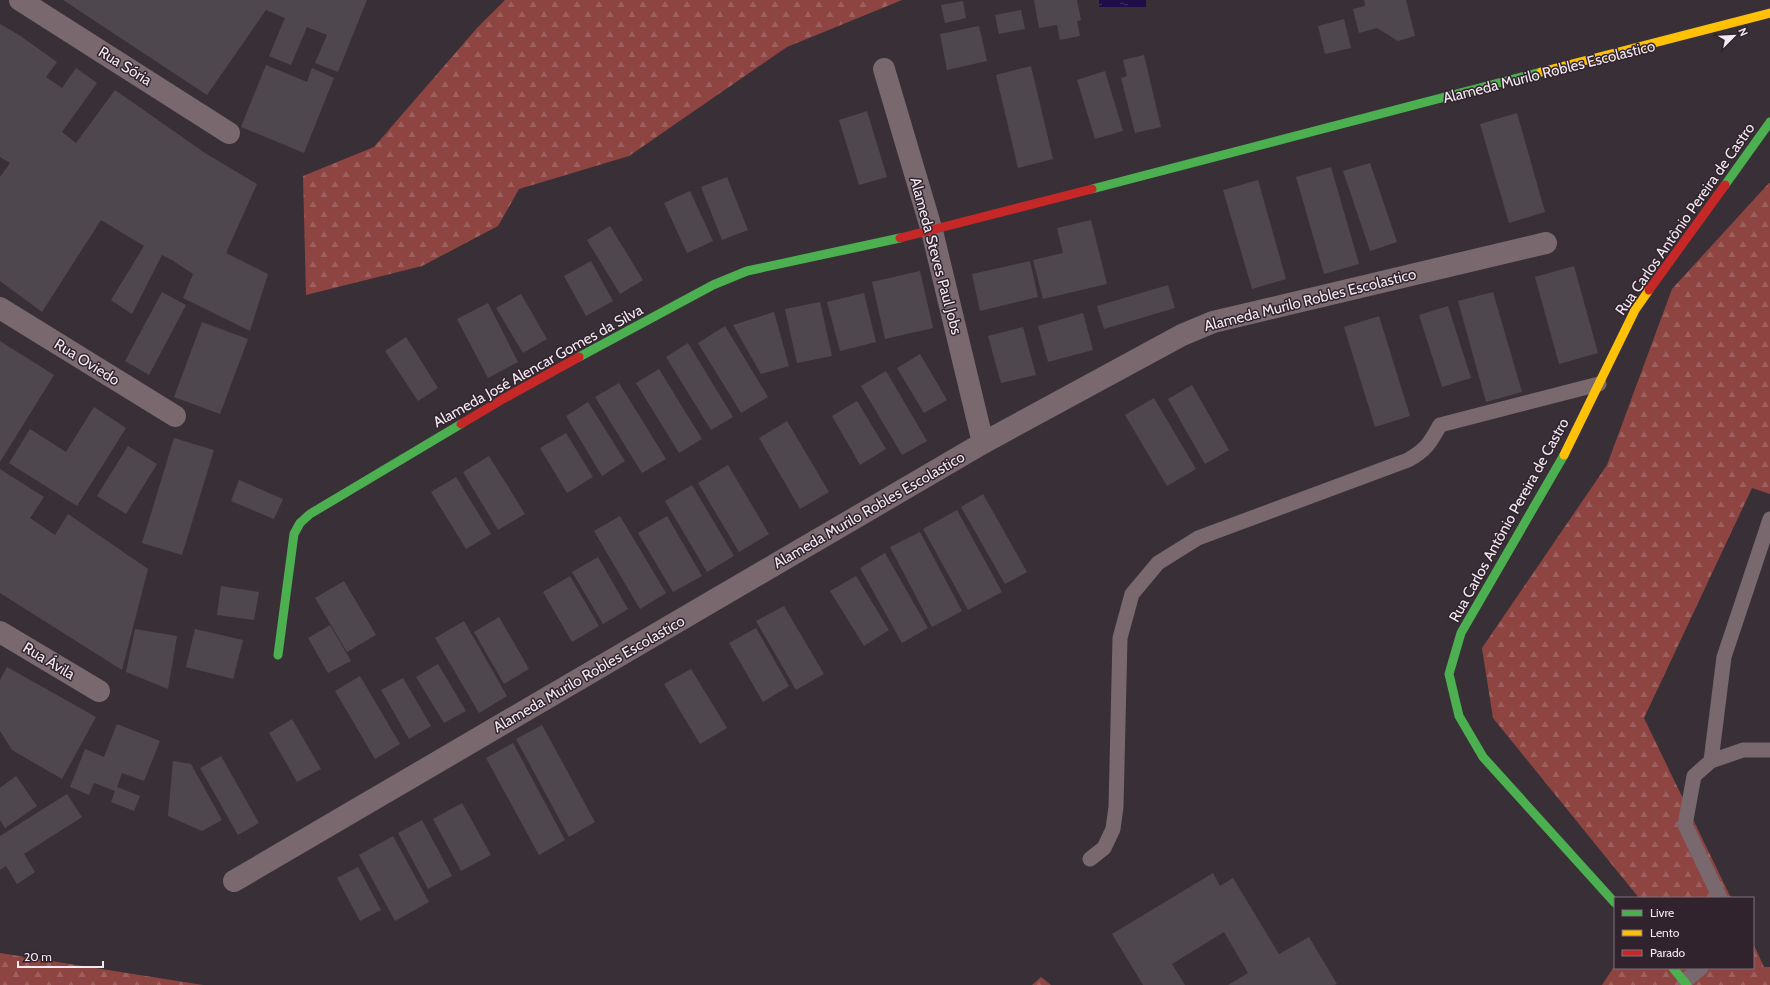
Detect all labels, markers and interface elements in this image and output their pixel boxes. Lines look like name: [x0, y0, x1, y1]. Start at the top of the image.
north arrow: [1714, 16, 1754, 56]
text: N: [1735, 26, 1751, 38]
street label: Alameda Murilo Robles Escolastico: [1441, 37, 1657, 107]
street label: Rua Sória: [95, 43, 156, 90]
street label: Rua Carlos Antônio Pereira de Castro: [1612, 120, 1758, 318]
street label: Alameda Steves Paul Jobs: [906, 175, 966, 337]
street label: Alameda Murilo Robles Escolastico: [1202, 265, 1418, 335]
street label: Alameda José Alencar Gomes da Silva: [430, 300, 647, 431]
street label: Rua Oviedo: [51, 335, 123, 389]
street label: Rua Carlos Antônio Pereira de Castro: [1445, 415, 1573, 625]
street label: Alameda Murilo Robles Escolastico: [770, 448, 968, 572]
street label: Alameda Murilo Robles Escolastico: [490, 612, 688, 736]
street label: Rua Ávila: [20, 638, 79, 684]
legend: [1614, 897, 1754, 969]
text: Livre: [1650, 905, 1674, 920]
text: Lento: [1650, 925, 1680, 940]
scale bar: [18, 943, 103, 969]
text: Parado: [1650, 945, 1686, 960]
text: 20 m: [24, 949, 52, 964]

